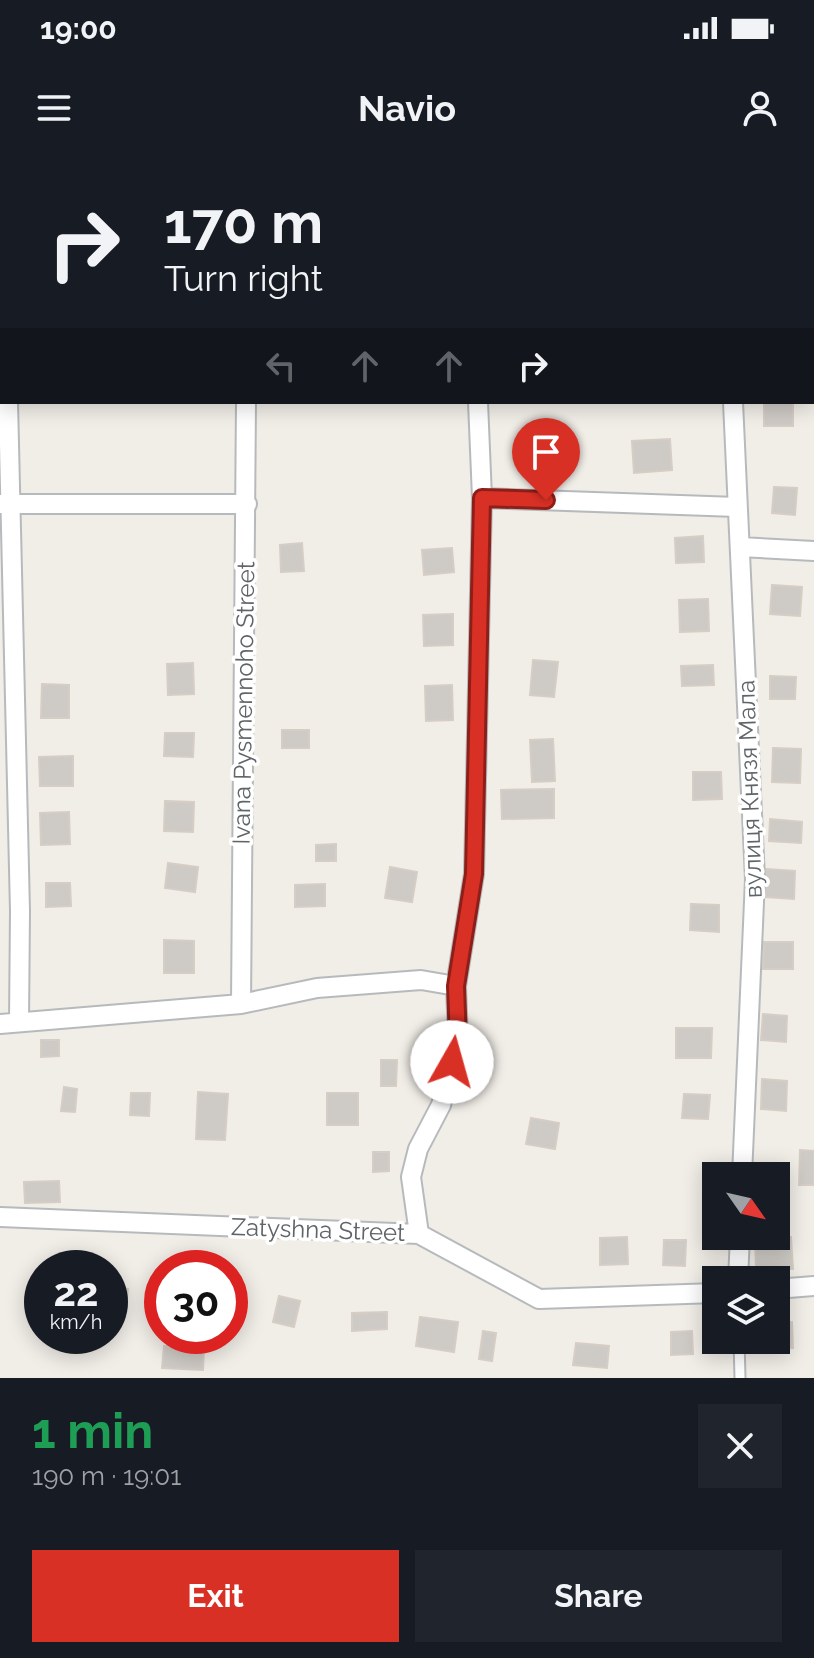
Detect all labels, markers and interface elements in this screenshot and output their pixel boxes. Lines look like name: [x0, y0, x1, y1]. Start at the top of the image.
text: 19:00: [40, 11, 117, 46]
icon: menu: [32, 86, 76, 130]
icon: person: [738, 86, 782, 130]
text: Navio: [358, 87, 456, 129]
text: 170 m: [164, 190, 323, 256]
icon: right: [32, 192, 136, 296]
text: Turn right: [164, 257, 323, 299]
icon: left: [259, 344, 303, 388]
icon: ahead: [343, 344, 387, 388]
icon: ahead: [427, 344, 471, 388]
icon: right: [511, 344, 555, 388]
pin: [512, 418, 580, 500]
icon: arrive: [524, 430, 568, 474]
street label: Ivana Pysmennoho Street: [227, 561, 260, 845]
street label: вулиця Князя Мала: [731, 679, 768, 899]
position arrow: [410, 1020, 494, 1104]
north arrow: [702, 1162, 790, 1250]
map controls: [702, 1162, 790, 1354]
street label: Zatyshna Street: [231, 1212, 406, 1247]
speed limit sign: 30: [144, 1250, 248, 1354]
button: layers: [702, 1266, 790, 1354]
text: 22: [53, 1268, 99, 1315]
text: km/h: [50, 1310, 102, 1334]
text: 1 min: [32, 1403, 153, 1459]
button: close: [698, 1404, 782, 1488]
text: 190 m · 19:01: [32, 1461, 181, 1491]
button: Exit: [32, 1550, 399, 1642]
button: Share: [415, 1550, 782, 1642]

